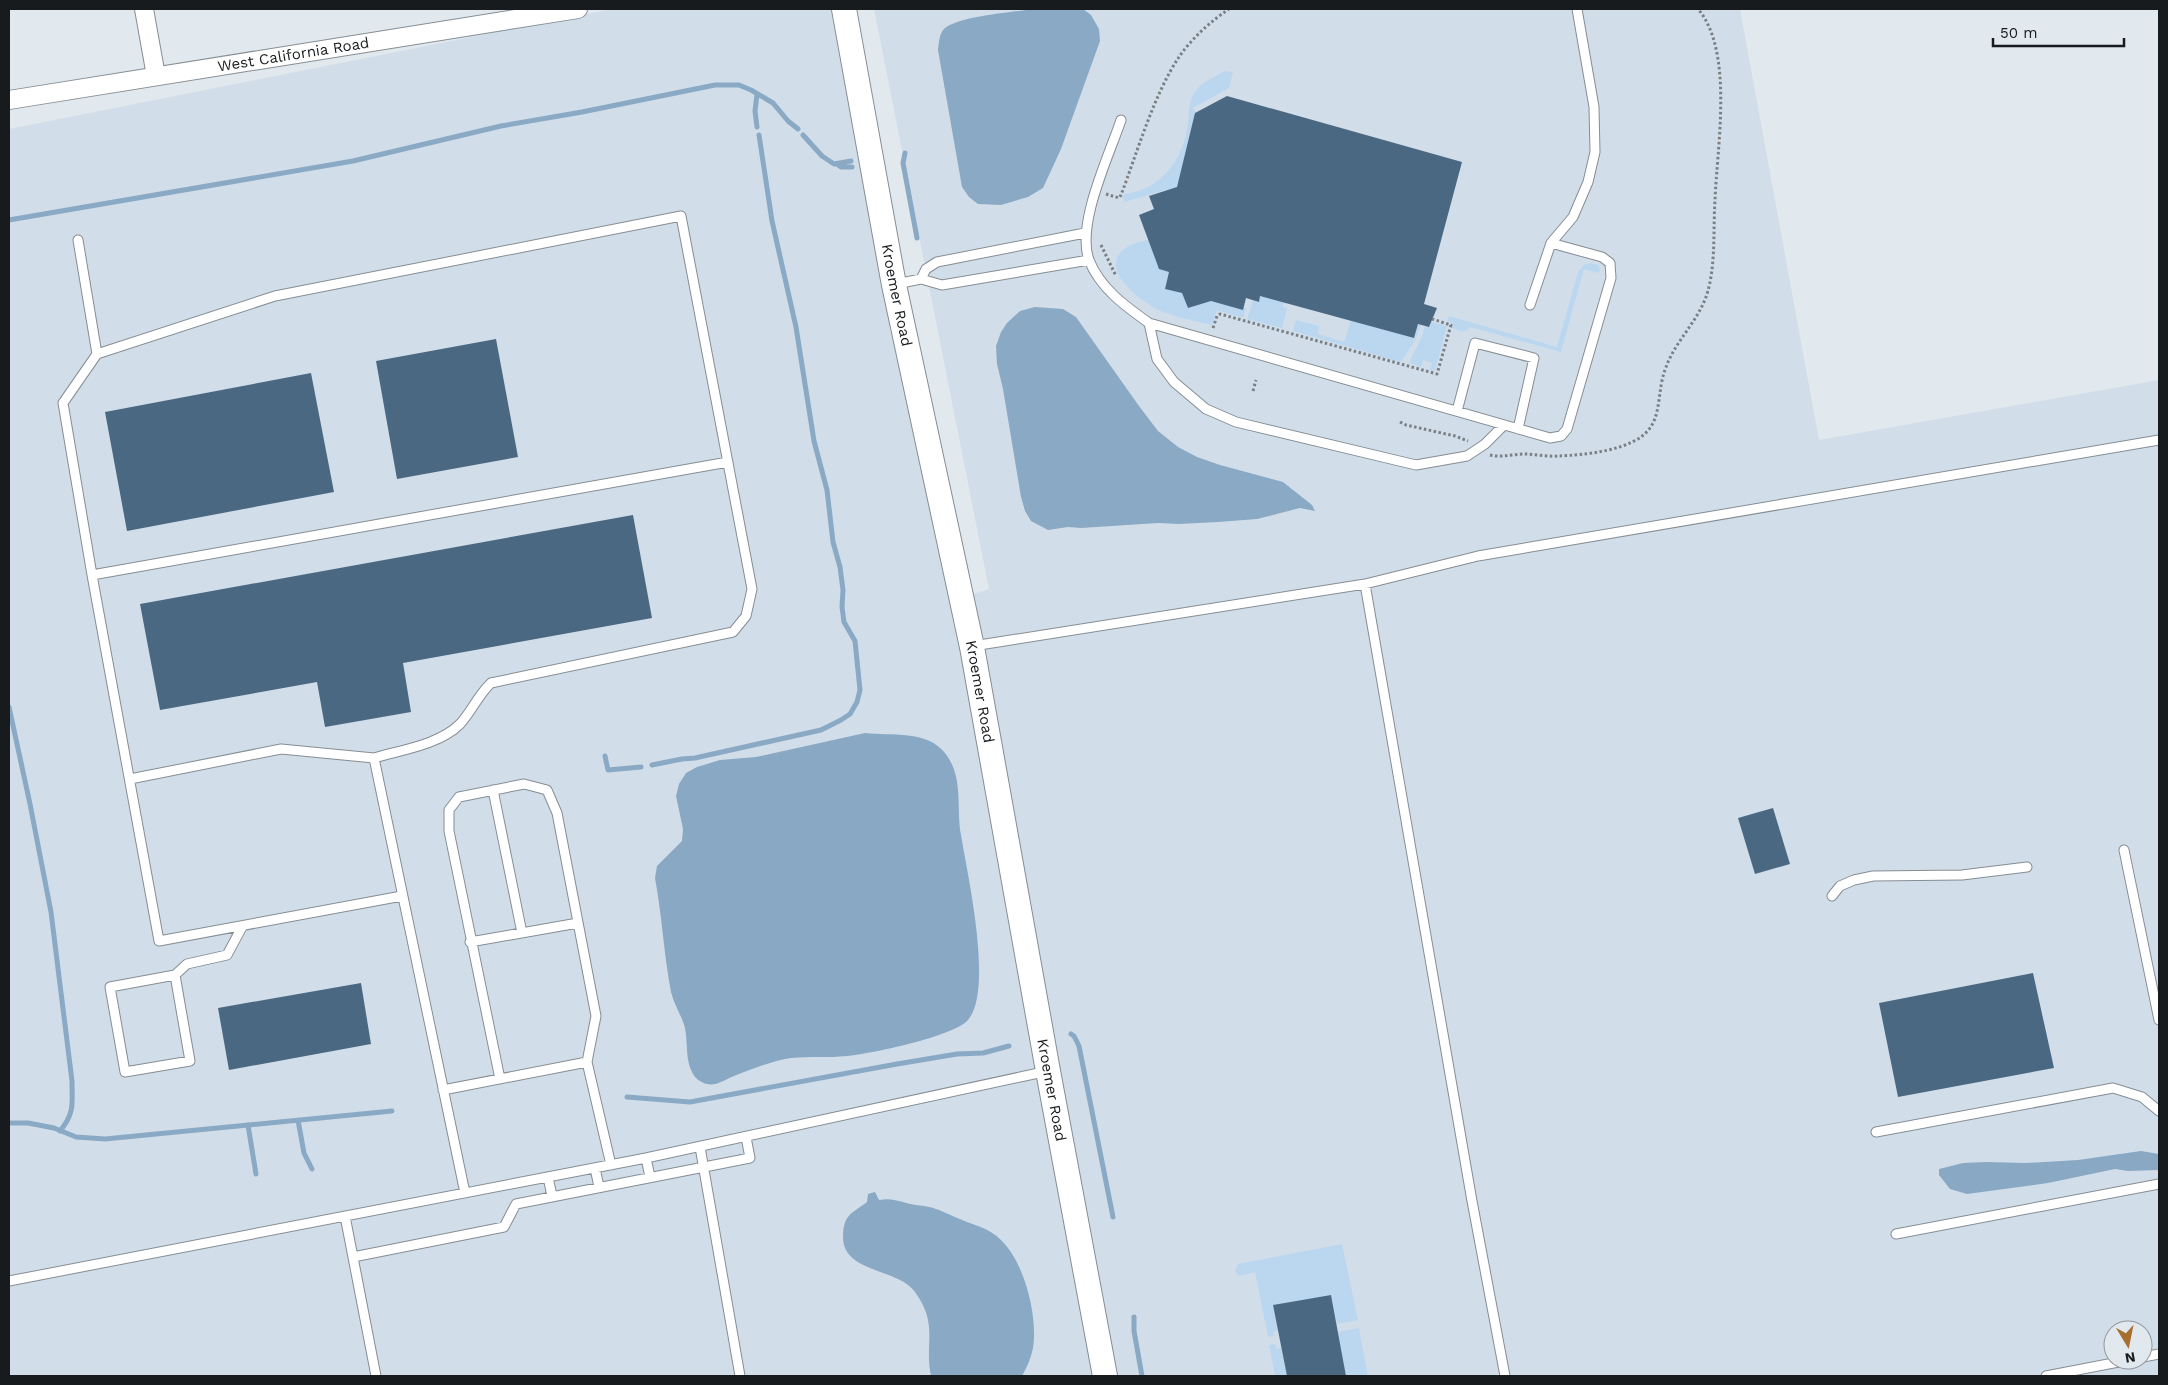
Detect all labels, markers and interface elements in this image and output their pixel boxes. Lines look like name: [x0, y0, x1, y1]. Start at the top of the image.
scale bar: [1993, 15, 2124, 47]
text: 50 m: [2000, 24, 2037, 42]
street label: West California Road: [216, 34, 371, 76]
street label: Kroemer Road: [878, 243, 916, 348]
street label: Kroemer Road: [962, 638, 998, 744]
street label: Kroemer Road: [1033, 1037, 1070, 1143]
north arrow: [2103, 1320, 2153, 1370]
text: N: [2124, 1349, 2137, 1367]

